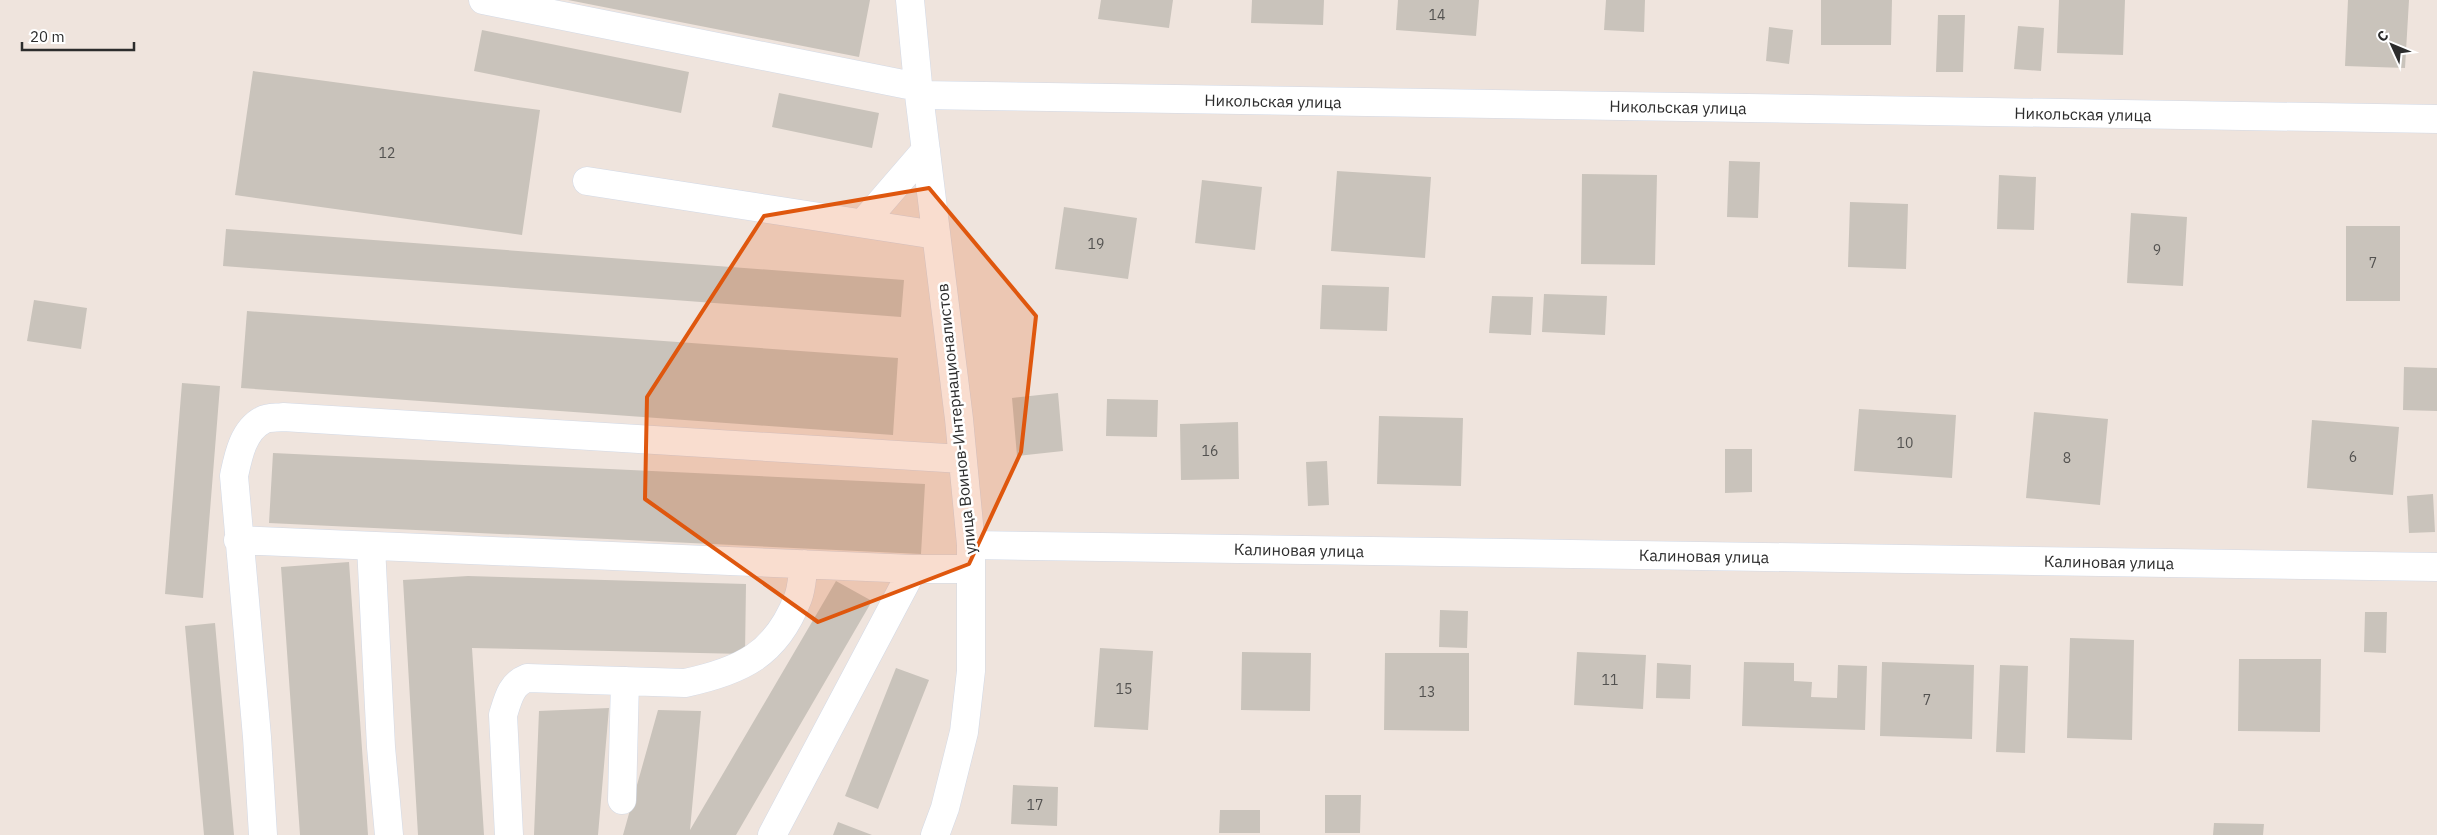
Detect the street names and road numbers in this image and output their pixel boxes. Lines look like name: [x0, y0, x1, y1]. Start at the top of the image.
street label: Никольская улица: [1204, 90, 1342, 112]
street label: Никольская улица: [1609, 96, 1747, 118]
street label: Никольская улица: [2014, 103, 2152, 125]
street label: улица Воинов-Интернационалистов: [932, 283, 980, 555]
street label: Калиновая улица: [1234, 539, 1365, 561]
street label: Калиновая улица: [1639, 545, 1770, 567]
street label: Калиновая улица: [2044, 551, 2175, 573]

